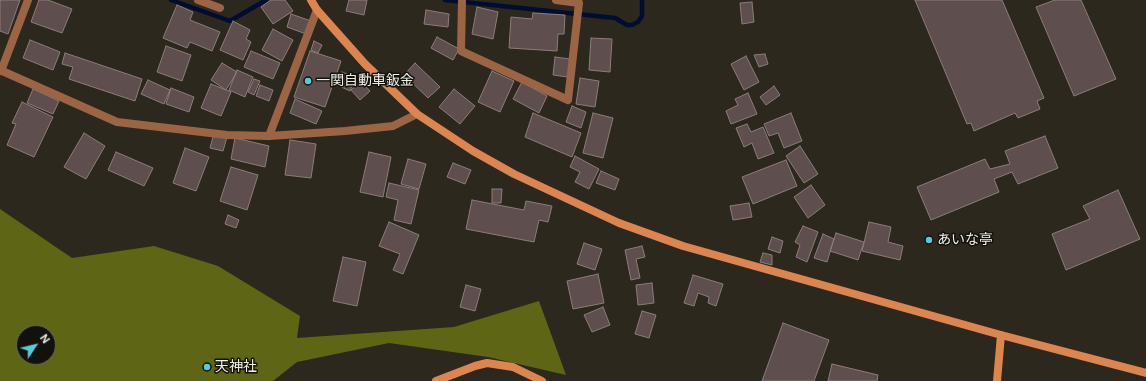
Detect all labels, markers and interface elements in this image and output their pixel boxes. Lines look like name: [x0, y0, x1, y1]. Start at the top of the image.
place label: 一関自動車鈑金: [316, 73, 414, 89]
marker: 一関自動車鈑金: [303, 76, 313, 86]
place label: あいな亭: [937, 232, 993, 248]
marker: あいな亭: [924, 235, 934, 245]
north arrow: [16, 325, 56, 365]
text: N: [37, 331, 53, 346]
place label: 天神社: [215, 359, 257, 375]
marker: 天神社: [202, 362, 212, 372]

